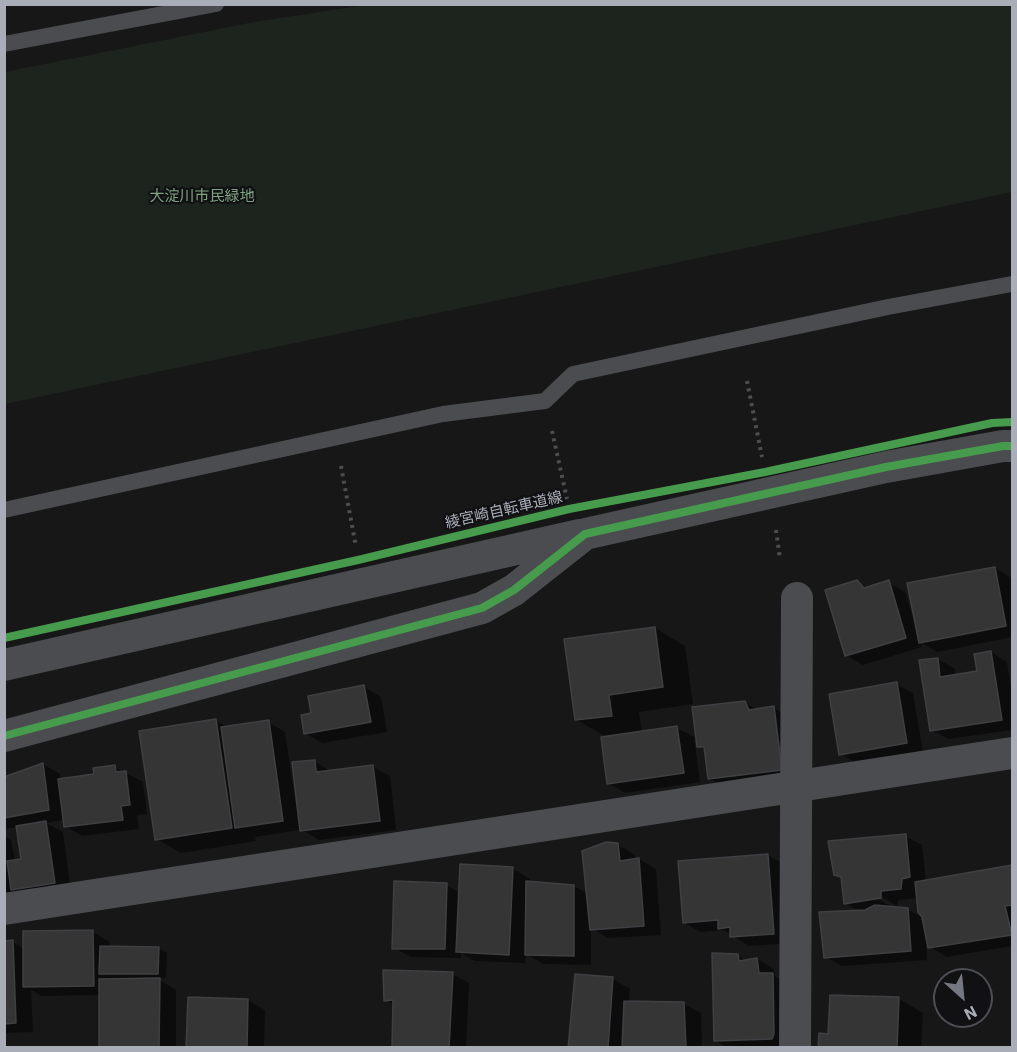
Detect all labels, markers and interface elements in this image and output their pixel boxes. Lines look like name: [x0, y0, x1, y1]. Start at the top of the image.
park label: 大淀川市民緑地: [150, 188, 254, 206]
street label: 綾宮崎自転車道線: [444, 489, 564, 533]
north arrow: [933, 968, 993, 1028]
text: N: [961, 1002, 980, 1024]

